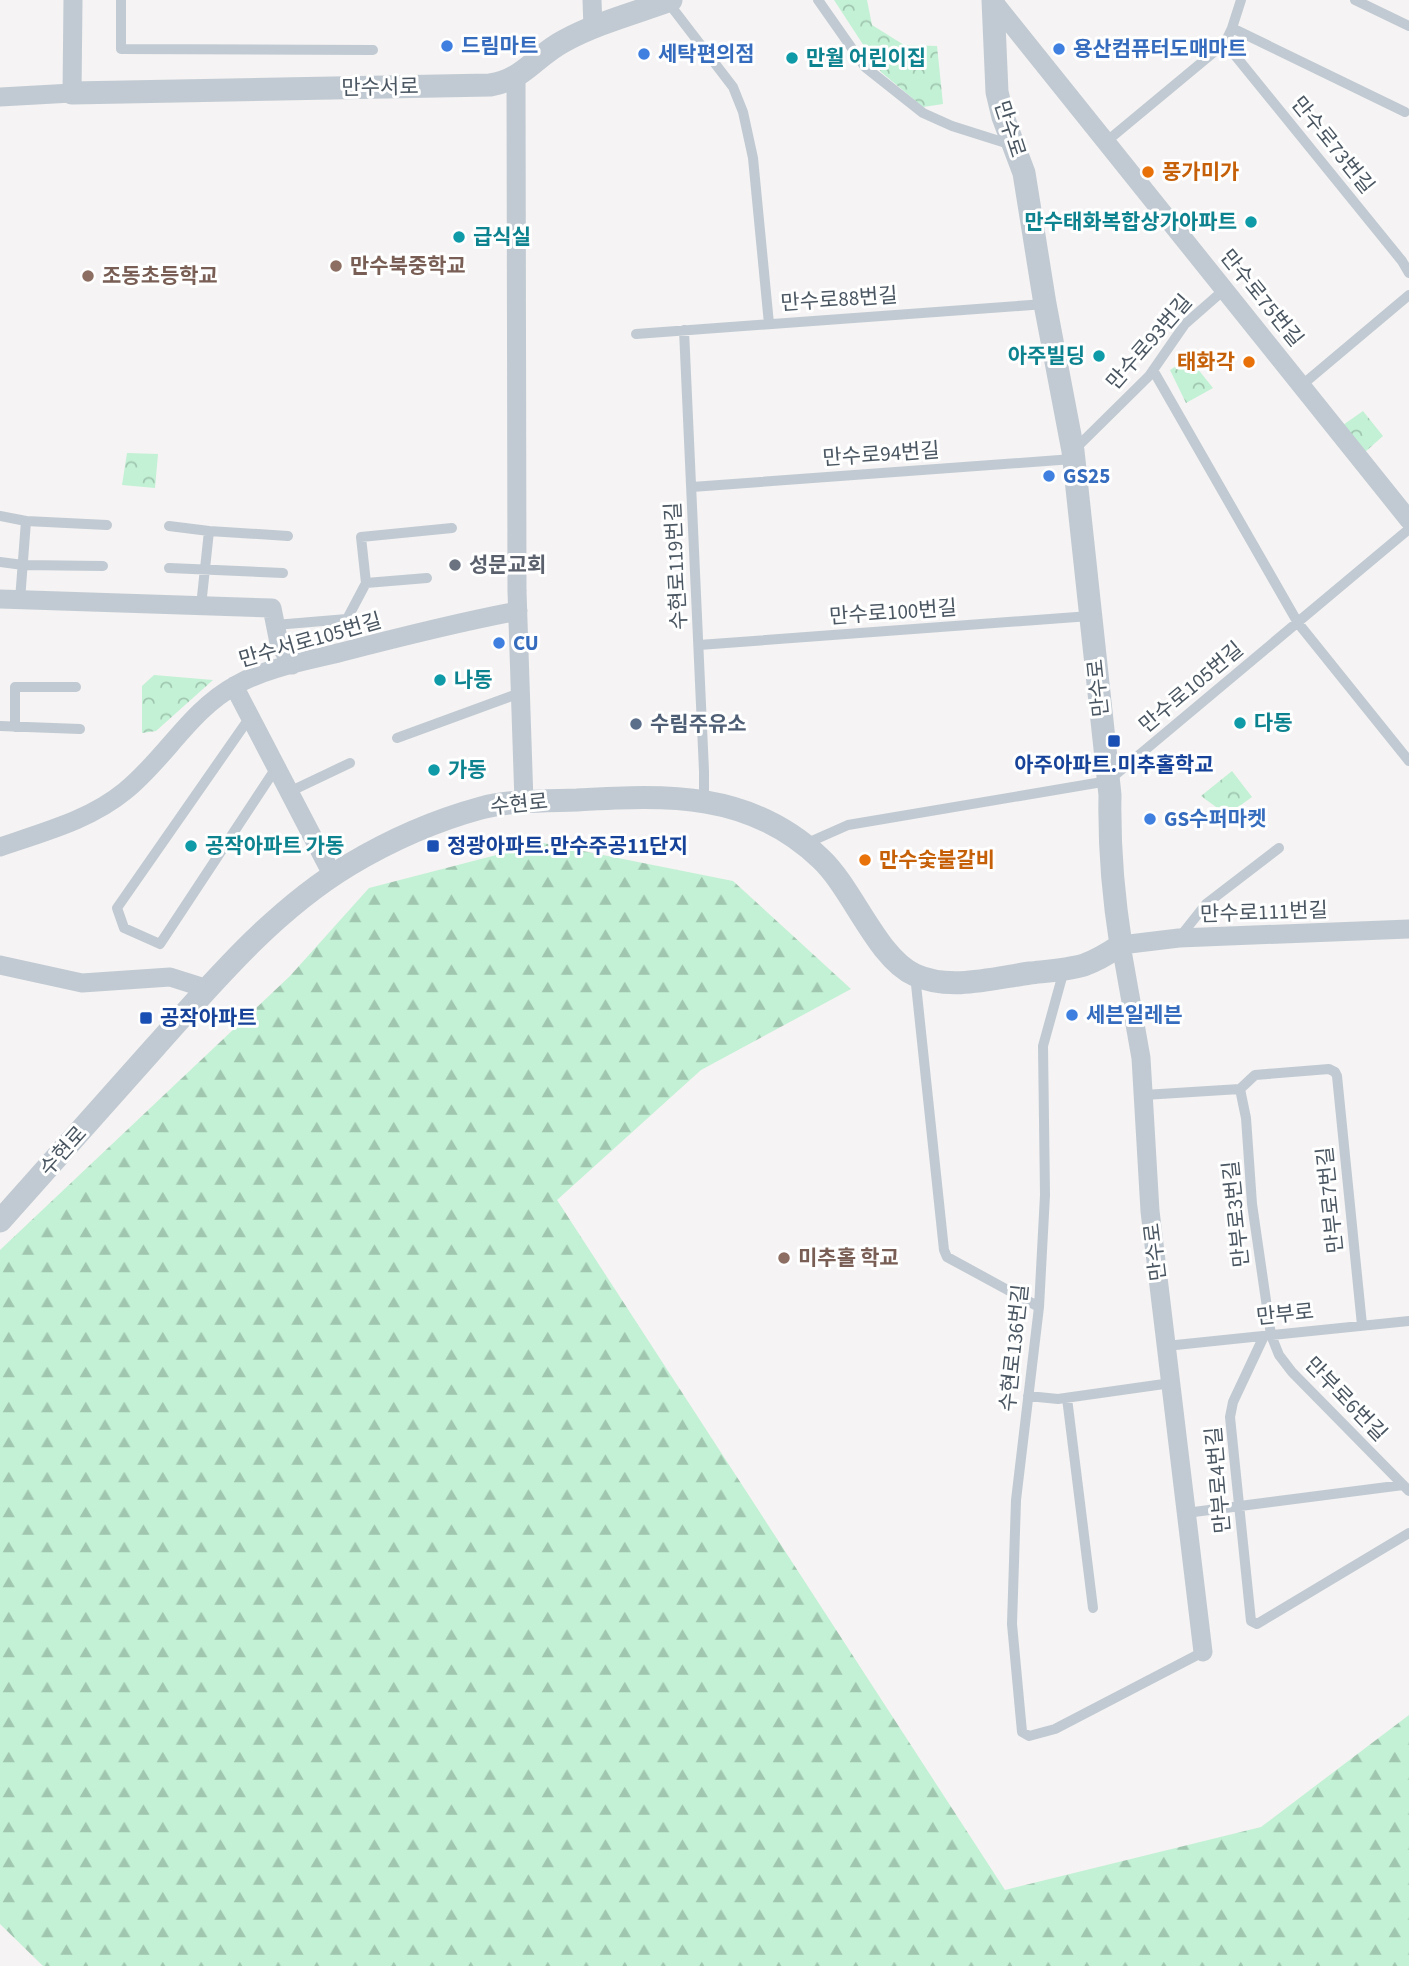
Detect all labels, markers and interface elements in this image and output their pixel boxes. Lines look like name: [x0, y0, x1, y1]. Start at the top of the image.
place label: 드림마트: [461, 31, 538, 61]
place label: 용산컴퓨터도매마트: [1073, 34, 1247, 64]
marker: 드림마트: [439, 38, 455, 54]
place label: 세탁편의점: [658, 39, 755, 69]
marker: 용산컴퓨터도매마트: [1051, 41, 1067, 57]
place label: 만월 어린이집: [806, 43, 926, 73]
marker: 세탁편의점: [636, 46, 652, 62]
marker: 만월 어린이집: [784, 50, 800, 66]
street label: 만수서로: [341, 71, 419, 103]
street label: 만수로73번길: [1284, 90, 1382, 200]
street label: 만수로: [987, 97, 1033, 161]
place label: 풍가미가: [1162, 157, 1239, 187]
marker: 풍가미가: [1140, 164, 1156, 180]
place label: 만수태화복합상가아파트: [1024, 207, 1237, 237]
marker: 만수태화복합상가아파트: [1243, 214, 1259, 230]
place label: 급식실: [473, 222, 531, 252]
marker: 급식실: [451, 229, 467, 245]
street label: 만수로75번길: [1213, 243, 1311, 353]
place label: 만수북중학교: [350, 251, 466, 281]
marker: 만수북중학교: [328, 258, 344, 274]
place label: 조동초등학교: [102, 261, 218, 291]
marker: 조동초등학교: [80, 268, 96, 284]
street label: 만수로88번길: [779, 280, 899, 318]
street label: 만수로93번길: [1099, 288, 1199, 396]
place label: 아주빌딩: [1008, 341, 1085, 371]
place label: 태화각: [1177, 347, 1235, 377]
marker: 아주빌딩: [1091, 348, 1107, 364]
marker: 태화각: [1241, 354, 1257, 370]
street label: 만수로94번길: [821, 435, 941, 473]
place label: GS25: [1063, 461, 1110, 491]
marker: GS25: [1041, 468, 1057, 484]
street label: 수현로119번길: [658, 501, 694, 631]
place label: 성문교회: [469, 550, 546, 580]
marker: 성문교회: [447, 557, 463, 573]
street label: 만수로100번길: [828, 593, 958, 631]
street label: 만수서로105번길: [235, 605, 385, 675]
place label: CU: [513, 628, 539, 658]
street label: 만수로105번길: [1132, 634, 1250, 740]
marker: CU: [491, 635, 507, 651]
street label: 만수로: [1080, 658, 1116, 718]
place label: 나동: [454, 665, 493, 695]
marker: 나동: [432, 672, 448, 688]
place label: 다동: [1254, 708, 1293, 738]
place label: 수림주유소: [650, 709, 747, 739]
marker: 다동: [1232, 715, 1248, 731]
marker: 수림주유소: [628, 716, 644, 732]
marker: 아주아파트.미추홀학교: [1106, 733, 1122, 749]
place label: 아주아파트.미추홀학교: [1014, 750, 1214, 780]
place label: 가동: [448, 755, 487, 785]
marker: 가동: [426, 762, 442, 778]
street label: 수현로: [489, 786, 549, 822]
place label: GS수퍼마켓: [1164, 804, 1266, 834]
marker: GS수퍼마켓: [1142, 811, 1158, 827]
place label: 공작아파트 가동: [205, 831, 344, 861]
place label: 정광아파트.만수주공11단지: [447, 831, 688, 861]
marker: 공작아파트 가동: [183, 838, 199, 854]
marker: 정광아파트.만수주공11단지: [425, 838, 441, 854]
place label: 만수숯불갈비: [879, 845, 995, 875]
marker: 만수숯불갈비: [857, 852, 873, 868]
street label: 만수로111번길: [1200, 895, 1328, 929]
place label: 세븐일레븐: [1086, 1000, 1183, 1030]
place label: 공작아파트: [160, 1003, 257, 1033]
marker: 세븐일레븐: [1064, 1007, 1080, 1023]
marker: 공작아파트: [138, 1010, 154, 1026]
street label: 수현로: [32, 1119, 94, 1183]
street label: 만부로7번길: [1309, 1145, 1351, 1255]
street label: 만부로3번길: [1215, 1159, 1257, 1269]
street label: 만수로: [1137, 1221, 1173, 1283]
place label: 미추홀 학교: [798, 1243, 899, 1273]
marker: 미추홀 학교: [776, 1250, 792, 1266]
street label: 수현로136번길: [992, 1283, 1036, 1413]
street label: 만부로: [1255, 1296, 1315, 1332]
street label: 만부로6번길: [1298, 1350, 1394, 1448]
street label: 만부로4번길: [1198, 1425, 1238, 1535]

